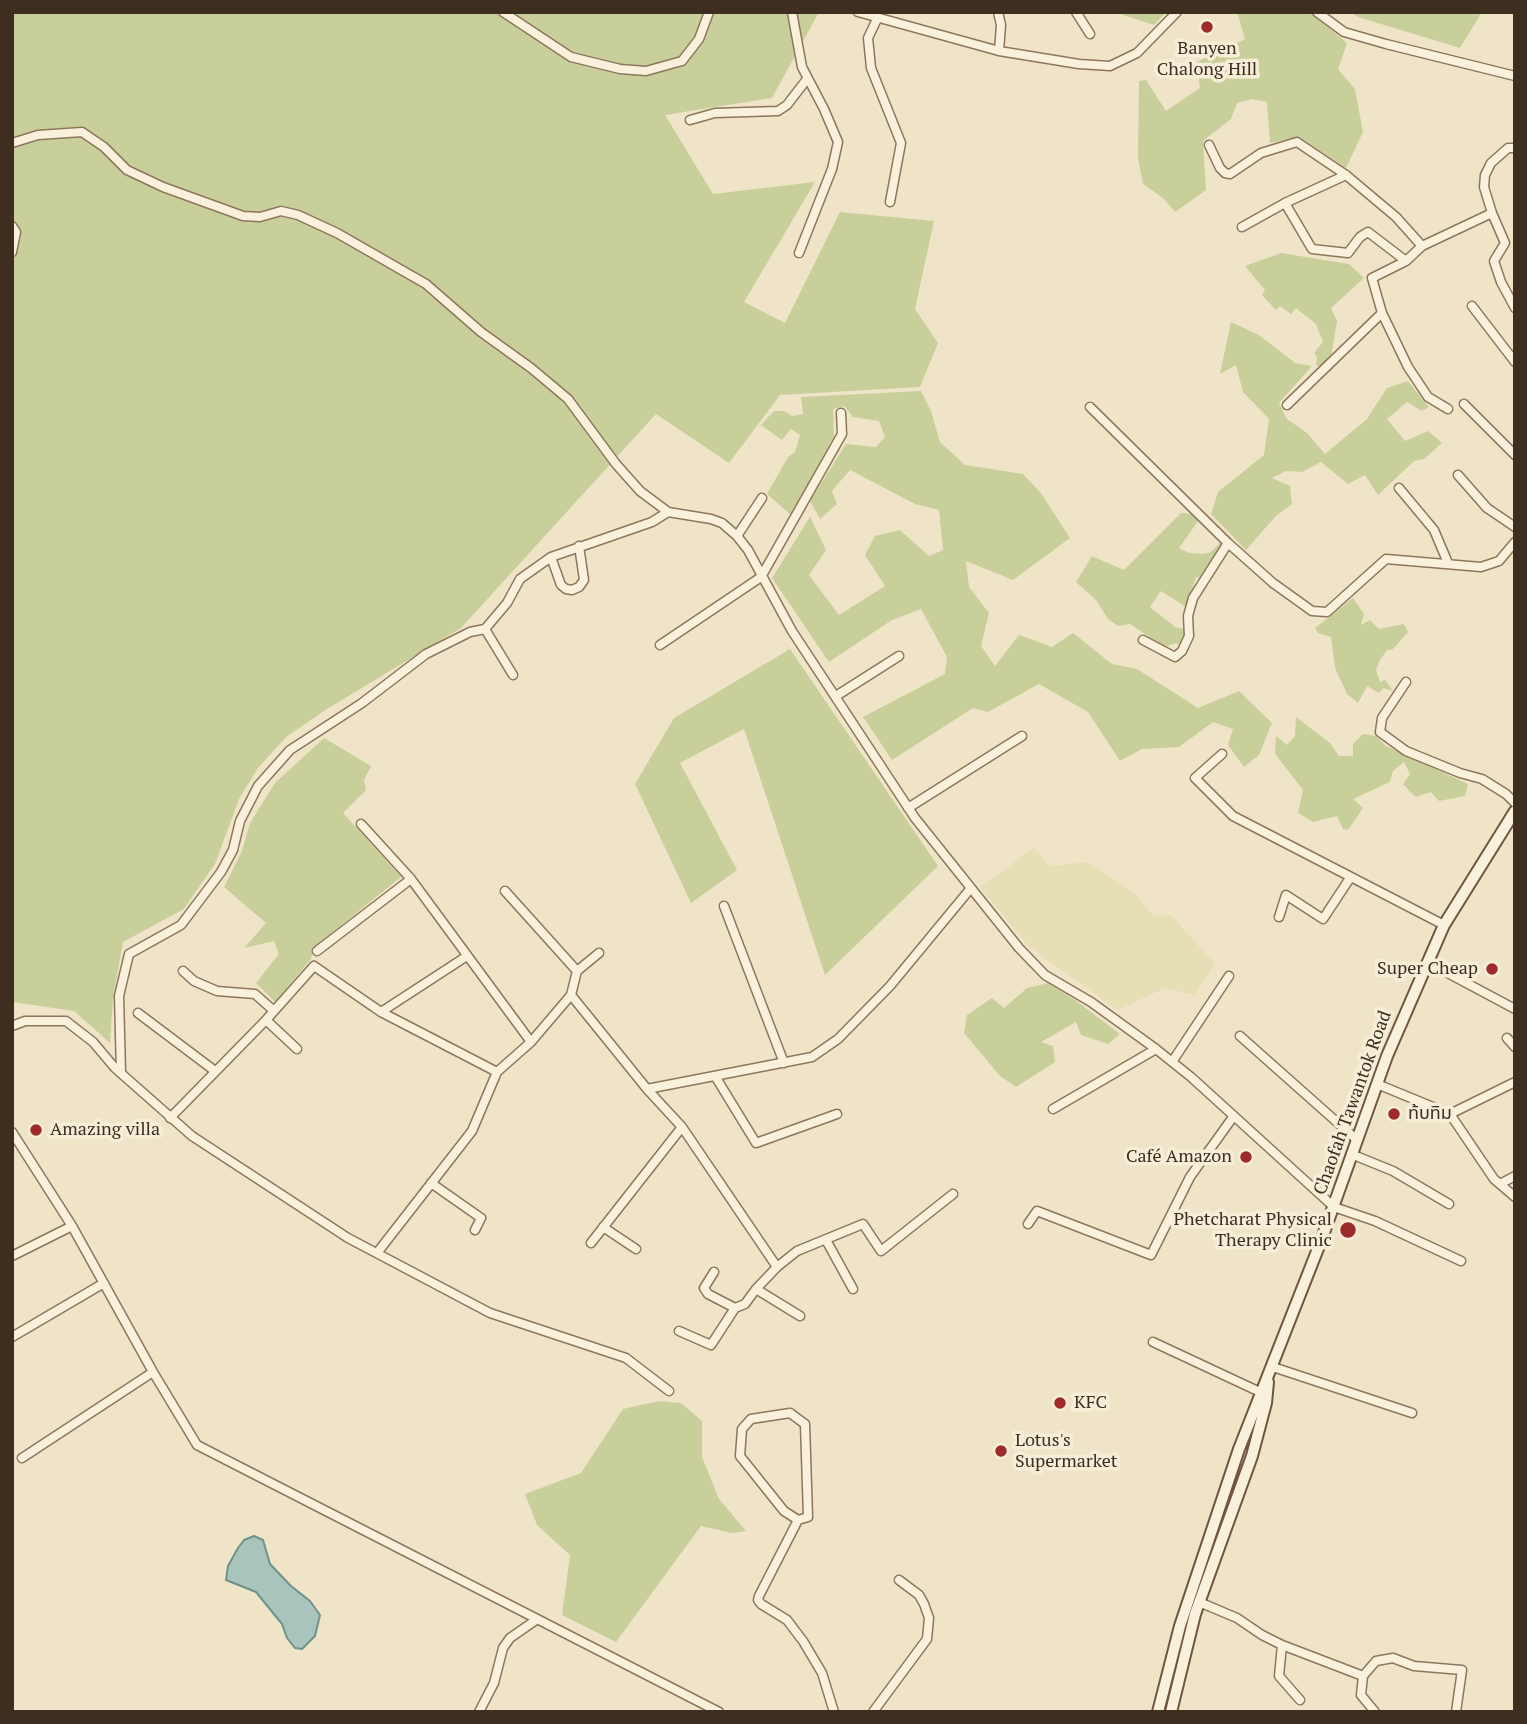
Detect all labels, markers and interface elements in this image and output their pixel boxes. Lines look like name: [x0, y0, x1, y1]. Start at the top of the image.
marker: Banyen Chalong Hill: [1199, 19, 1215, 35]
place label: Banyen Chalong Hill: [1157, 38, 1257, 80]
place label: Super Cheap: [1377, 958, 1478, 980]
marker: Super Cheap: [1484, 961, 1500, 977]
street label: Chaofah Tawantok Road: [1310, 1008, 1396, 1198]
place label: ท้บทิม: [1408, 1103, 1452, 1125]
marker: ท้บทิม: [1386, 1106, 1402, 1122]
place label: Amazing villa: [50, 1119, 160, 1141]
marker: Amazing villa: [28, 1122, 44, 1138]
place label: Café Amazon: [1126, 1146, 1232, 1168]
marker: Café Amazon: [1238, 1149, 1254, 1165]
place label: Phetcharat Physical Therapy Clinic: [1173, 1209, 1332, 1252]
marker: Phetcharat Physical Therapy Clinic: [1338, 1220, 1358, 1240]
place label: KFC: [1074, 1392, 1107, 1414]
marker: KFC: [1052, 1395, 1068, 1411]
place label: Lotus's Supermarket: [1015, 1430, 1117, 1472]
marker: Lotus's Supermarket: [993, 1443, 1009, 1459]

